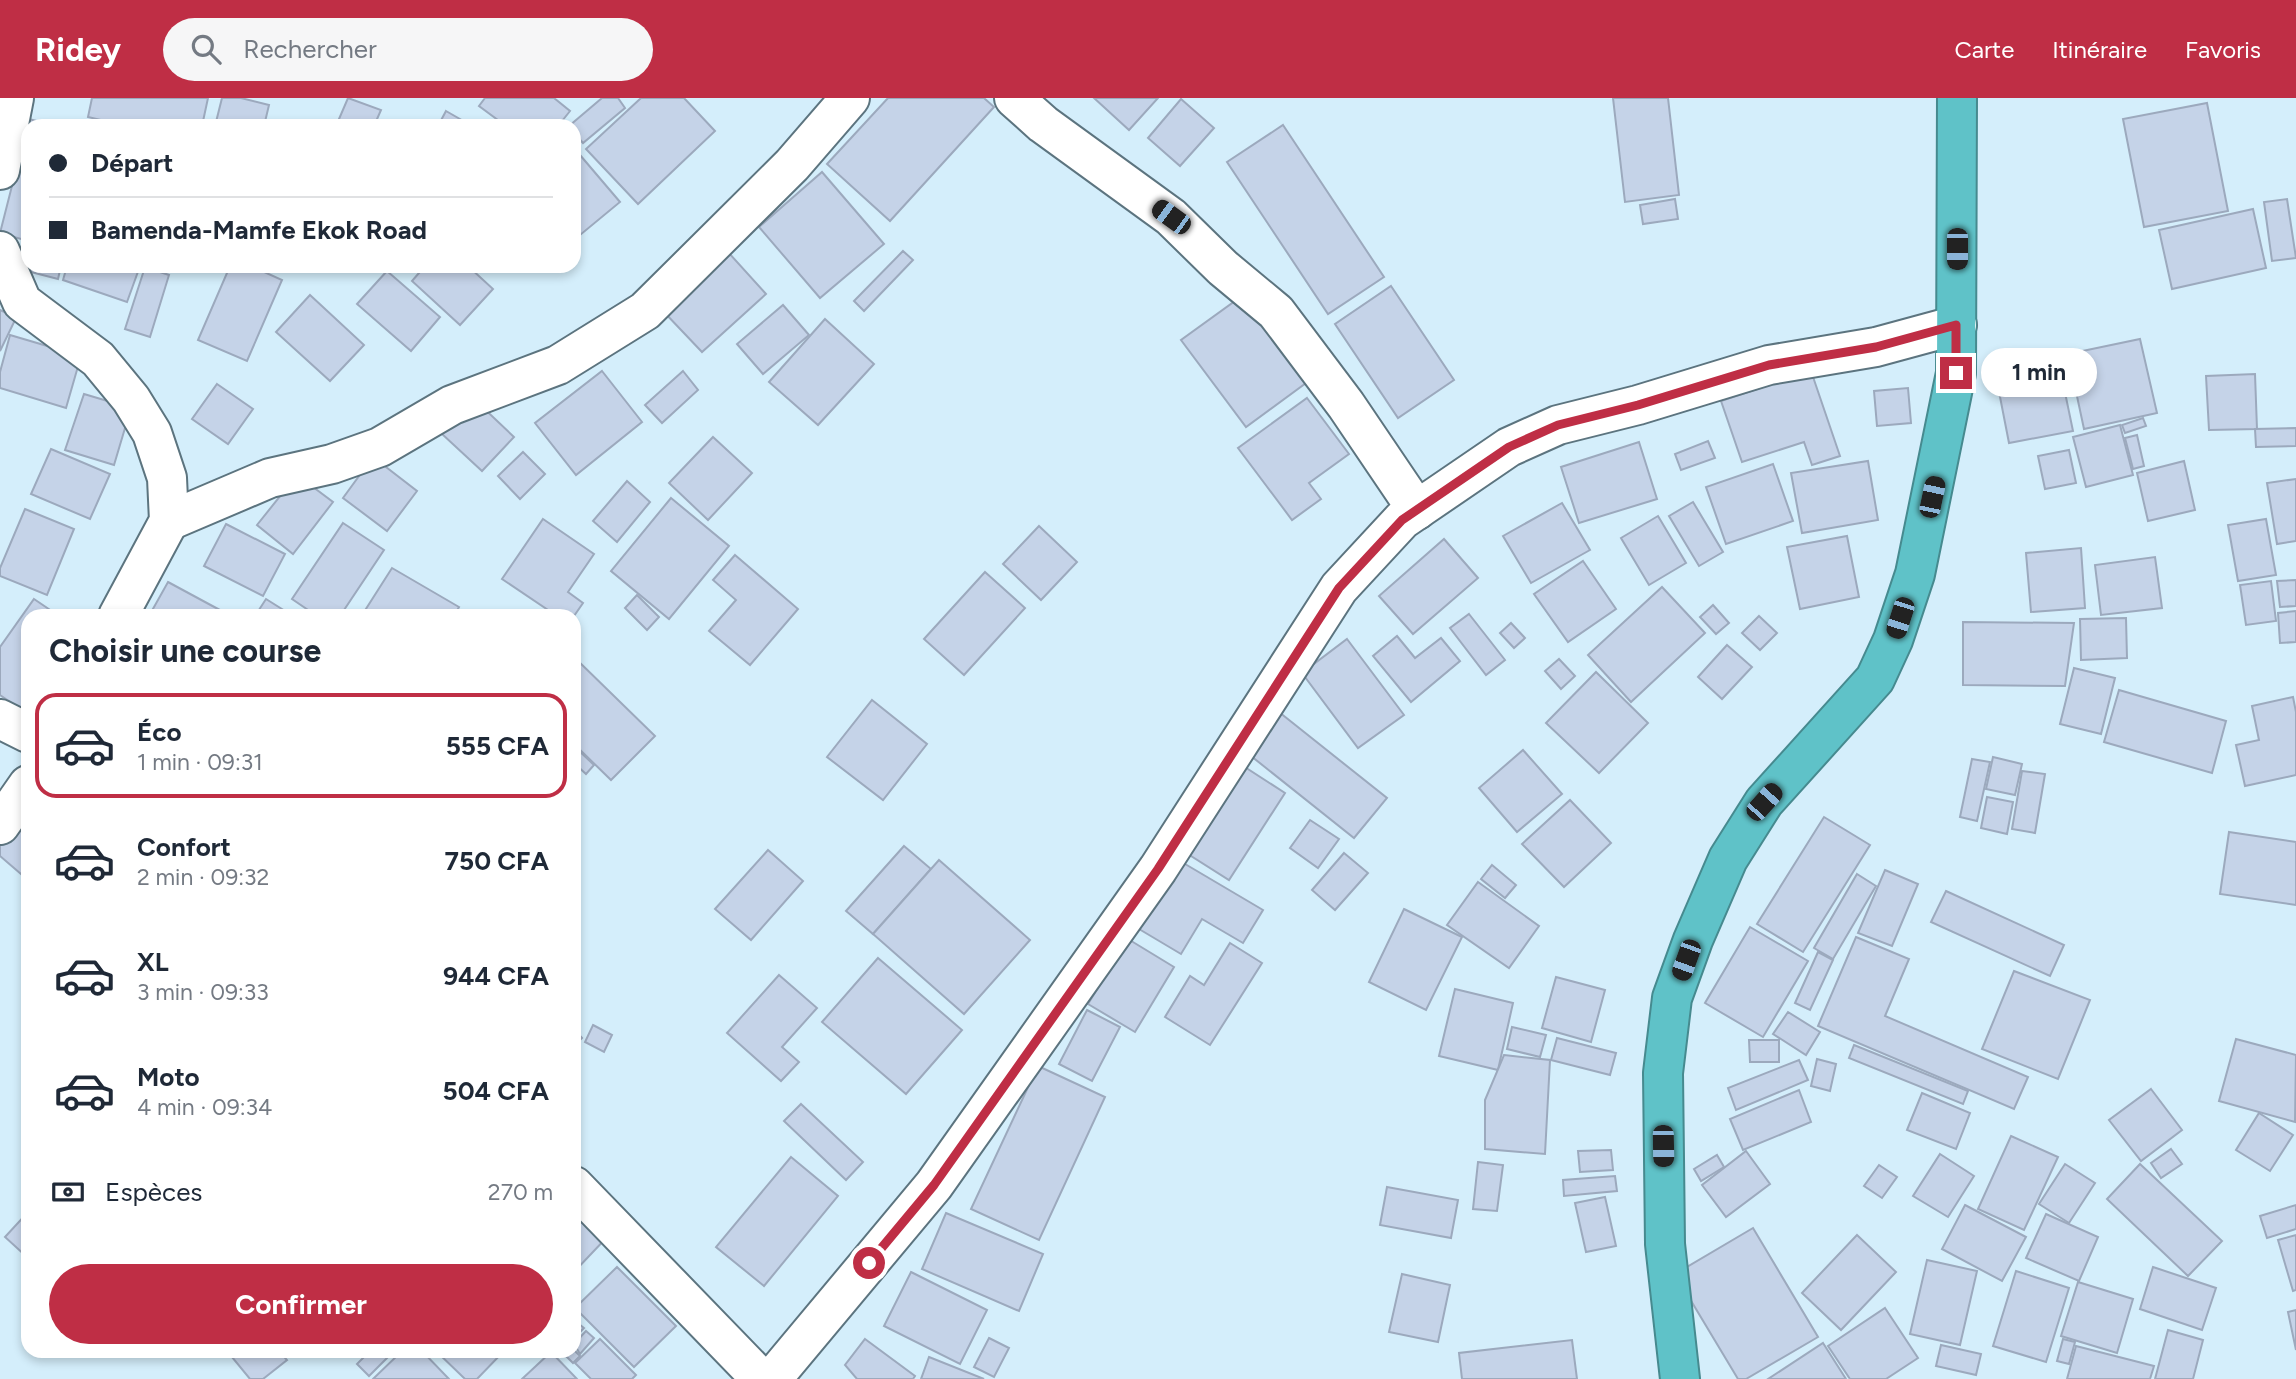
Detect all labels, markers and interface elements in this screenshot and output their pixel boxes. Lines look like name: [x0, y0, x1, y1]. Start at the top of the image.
search box: [163, 18, 653, 81]
text: Ridey: [35, 30, 121, 69]
icon: search: [187, 30, 225, 68]
text: Rechercher: [243, 33, 377, 65]
text: Carte: [1954, 35, 2014, 64]
text: Itinéraire: [2052, 35, 2147, 64]
text: Favoris: [2185, 35, 2261, 64]
text: Départ: [91, 147, 173, 179]
car: [1148, 196, 1195, 238]
text: Bamenda-Mamfe Ekok Road: [91, 214, 427, 246]
car: [1947, 228, 1968, 270]
callout: 1 min: [1980, 348, 2096, 398]
route end: [1940, 357, 1972, 389]
text: 1 min: [2012, 358, 2066, 386]
car: [1918, 474, 1947, 520]
car: [1884, 595, 1917, 641]
text: Choisir une course: [49, 632, 321, 670]
icon: car: [53, 714, 116, 777]
text: Éco: [137, 716, 182, 748]
text: 555 CFA: [446, 730, 549, 762]
text: 1 min · 09:31: [137, 748, 263, 776]
car: [1743, 779, 1786, 825]
icon: car: [53, 829, 116, 892]
text: Confort: [137, 831, 231, 863]
text: 750 CFA: [445, 845, 549, 877]
text: 2 min · 09:32: [137, 863, 269, 891]
car: [1669, 937, 1704, 983]
icon: car: [53, 944, 116, 1007]
text: XL: [137, 946, 169, 978]
text: 944 CFA: [443, 960, 549, 992]
text: 3 min · 09:33: [137, 978, 269, 1006]
icon: car: [53, 1059, 116, 1122]
text: Moto: [137, 1061, 200, 1093]
text: 504 CFA: [443, 1075, 549, 1107]
text: 4 min · 09:34: [137, 1093, 272, 1121]
car: [1653, 1125, 1674, 1167]
icon: cash: [49, 1173, 87, 1211]
text: Espèces: [105, 1176, 202, 1208]
text: 270 m: [488, 1178, 553, 1206]
route start: [853, 1247, 885, 1279]
button: Confirmer: [49, 1264, 553, 1344]

